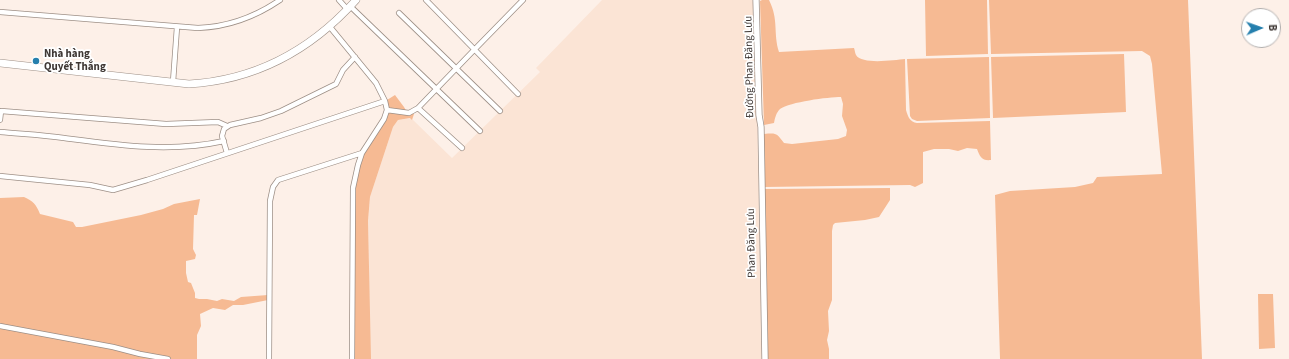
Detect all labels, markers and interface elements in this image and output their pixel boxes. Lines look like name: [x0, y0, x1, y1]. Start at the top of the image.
north arrow: [1241, 8, 1281, 48]
street label: Đường Phan Đăng Lưu: [743, 16, 757, 118]
text: B: [1265, 24, 1280, 31]
place label: Nhà hàng Quyết Thắng: [44, 48, 106, 74]
marker: Nhà hàng Quyết Thắng: [31, 56, 41, 66]
street label: Phan Đăng Lưu: [745, 208, 759, 278]

